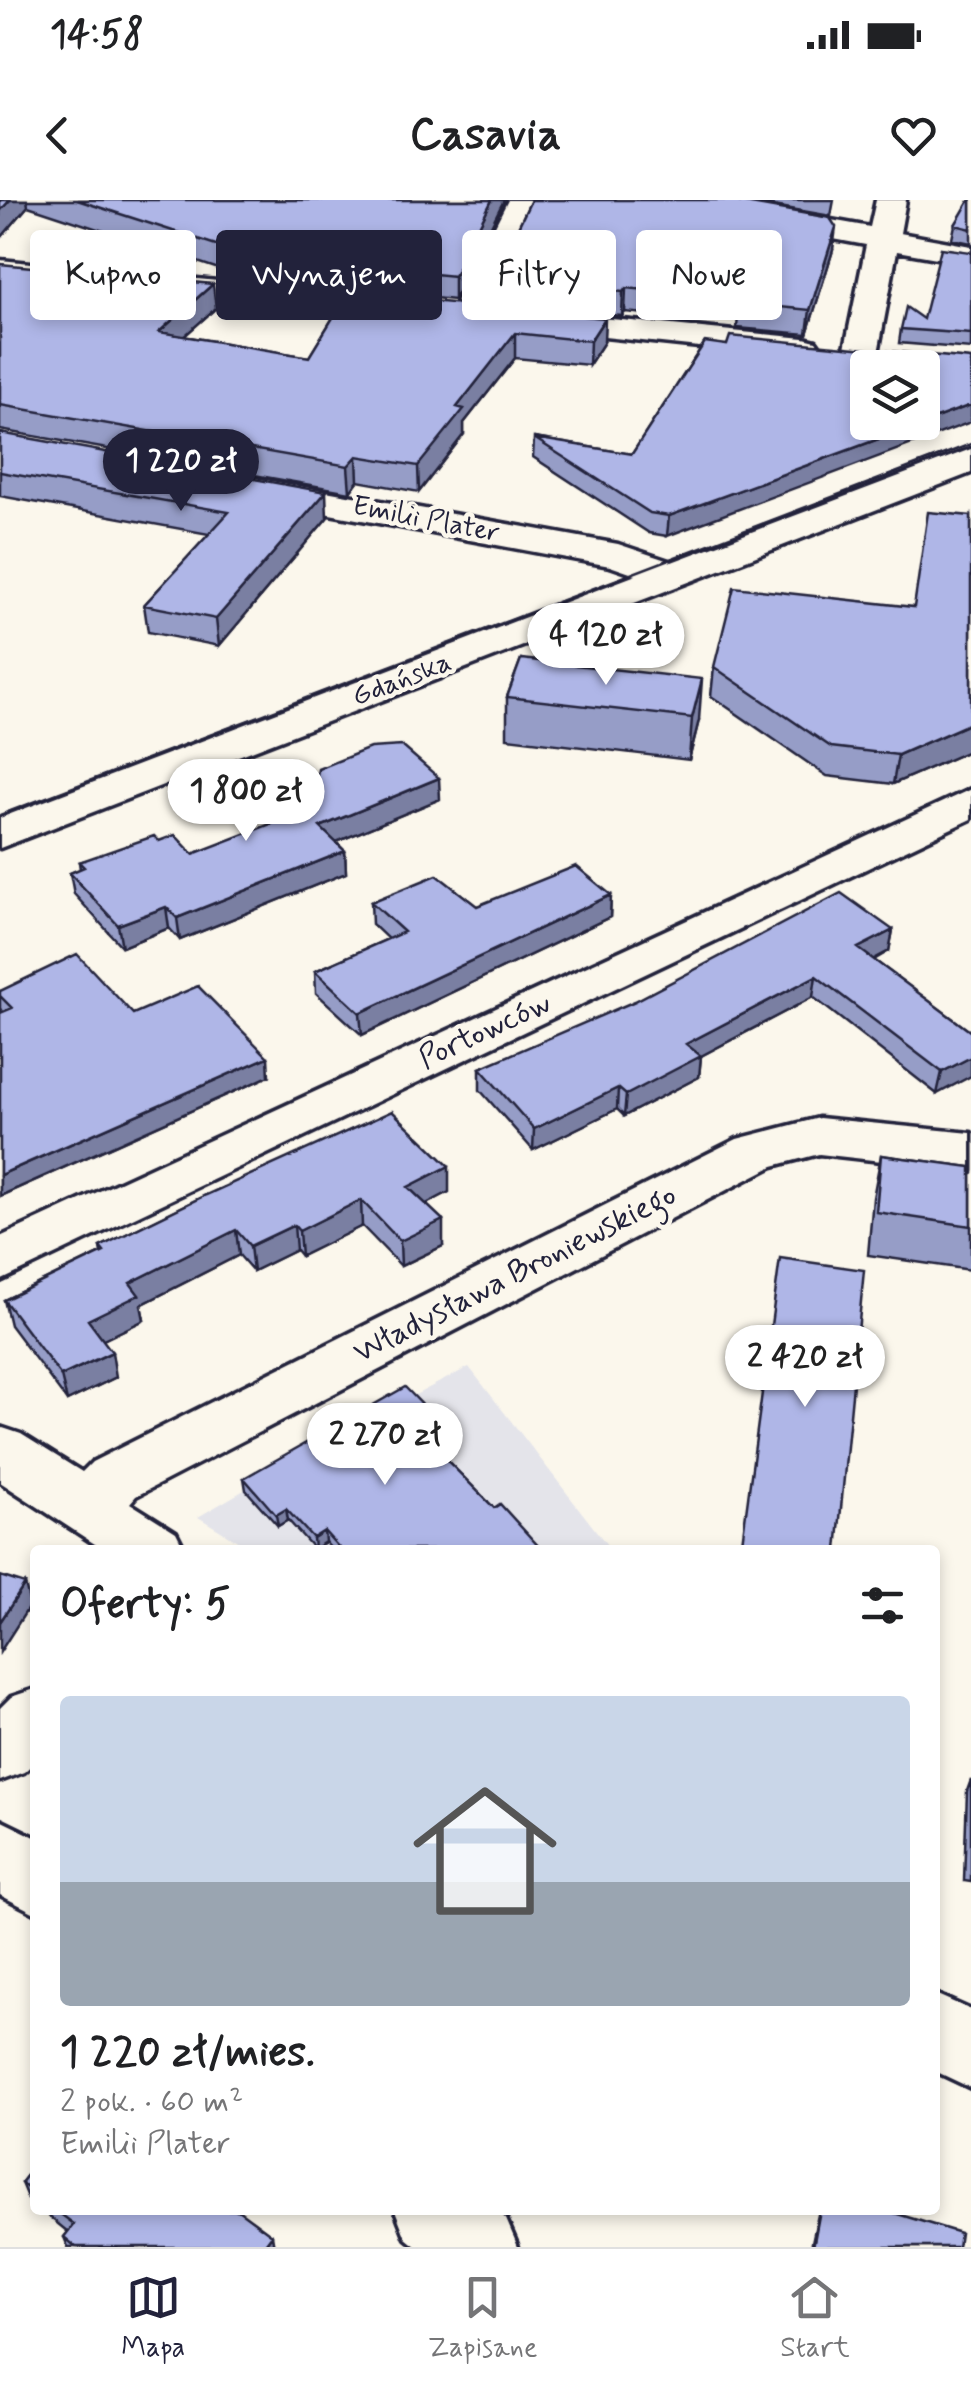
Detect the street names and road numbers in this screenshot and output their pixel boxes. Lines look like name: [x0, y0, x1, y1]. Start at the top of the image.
street label: Emilii Plater: [349, 488, 503, 552]
street label: Gdańska: [347, 644, 457, 716]
street label: Portowców: [412, 982, 558, 1080]
street label: Władysława Broniewskiego: [346, 1174, 685, 1376]

